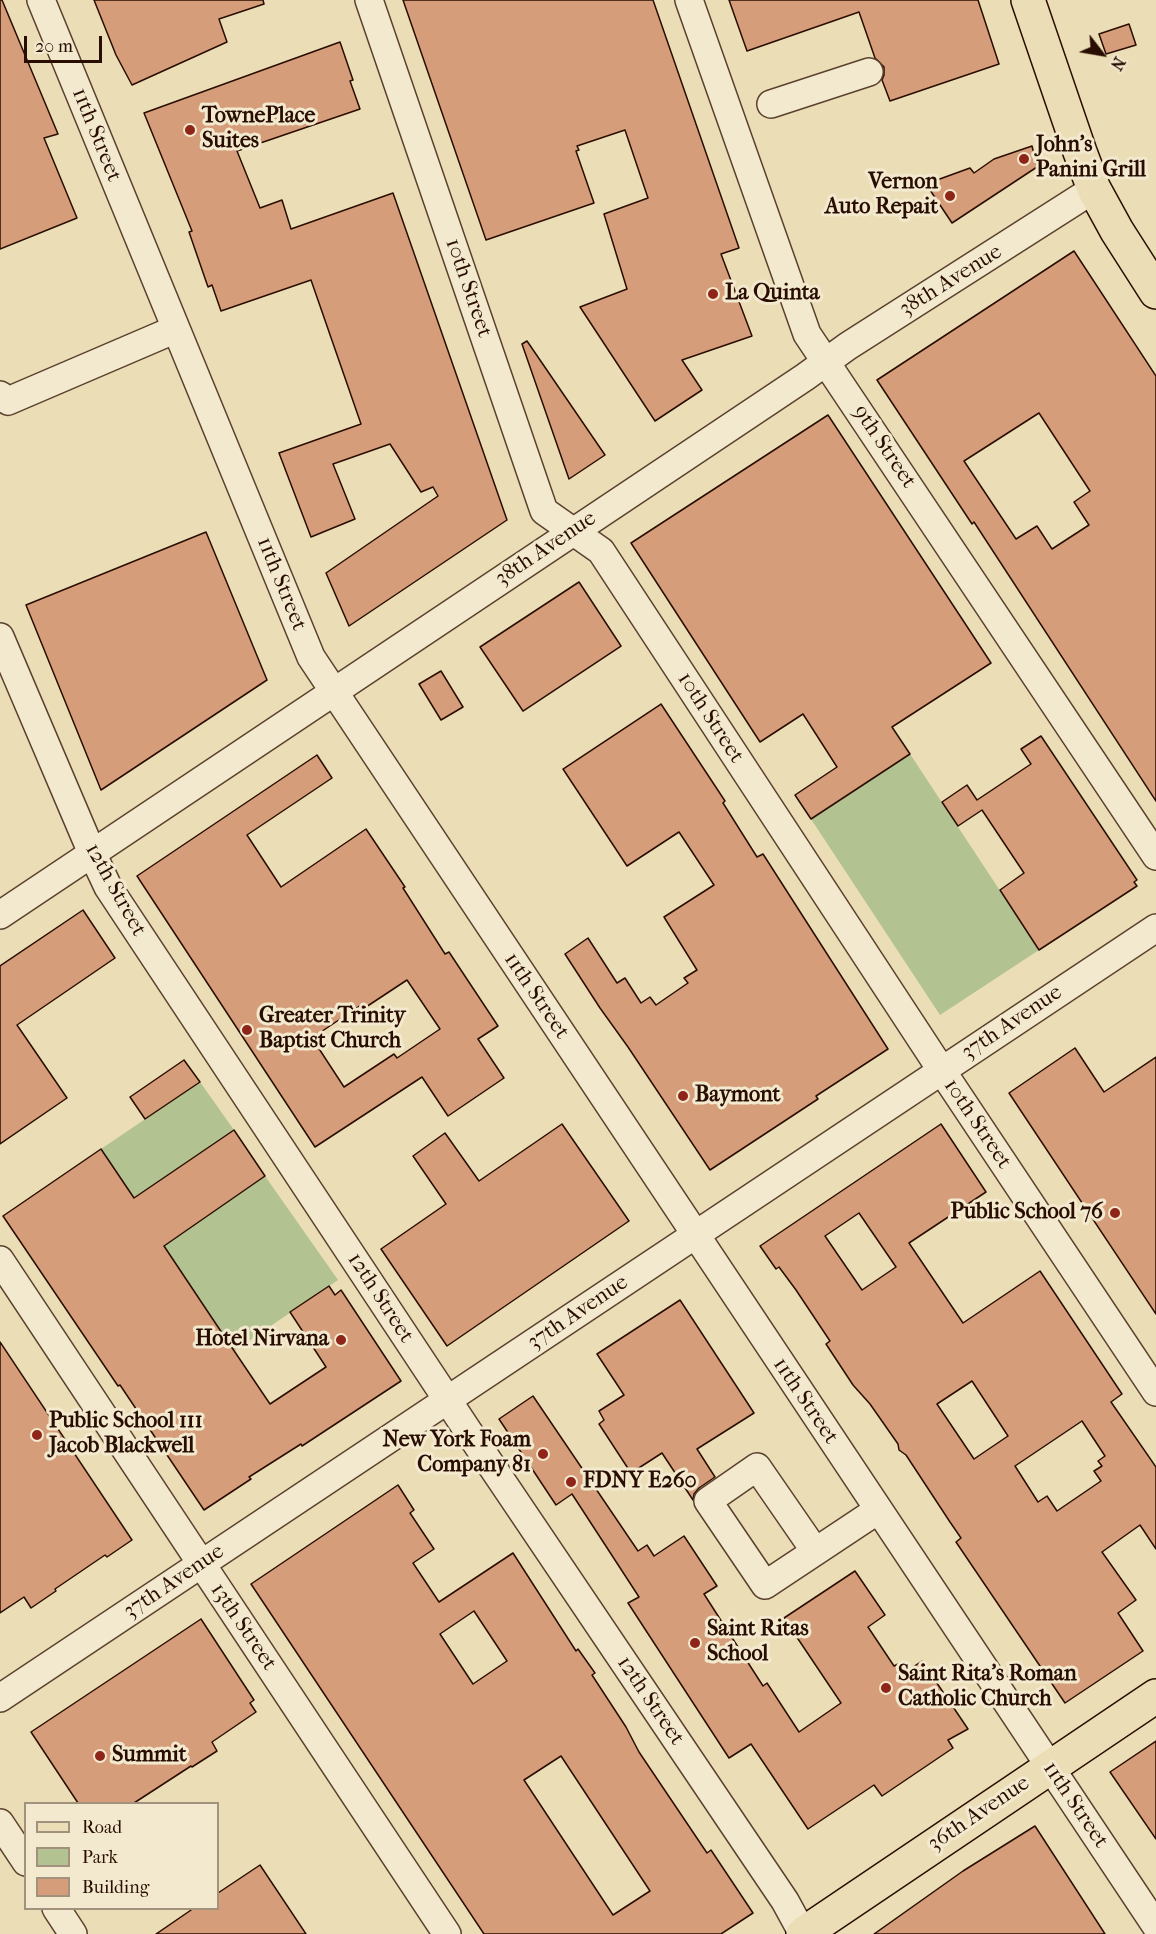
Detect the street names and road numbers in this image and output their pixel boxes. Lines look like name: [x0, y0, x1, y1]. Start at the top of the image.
street label: 11th Street: [65, 84, 127, 186]
street label: 10th Street: [439, 235, 497, 341]
street label: 38th Avenue: [895, 239, 1007, 323]
street label: 9th Street: [847, 400, 921, 494]
street label: 38th Avenue: [491, 506, 601, 592]
street label: 11th Street: [250, 533, 312, 635]
street label: 10th Street: [671, 668, 749, 768]
street label: 12th Street: [79, 839, 151, 941]
street label: 11th Street: [497, 948, 575, 1044]
street label: 37th Avenue: [957, 980, 1067, 1066]
street label: 10th Street: [937, 1074, 1017, 1174]
street label: 12th Street: [341, 1248, 419, 1348]
street label: 37th Avenue: [523, 1270, 633, 1356]
street label: 11th Street: [766, 1353, 844, 1449]
street label: 37th Avenue: [119, 1539, 229, 1625]
street label: 13th Street: [204, 1578, 282, 1676]
street label: 12th Street: [610, 1651, 690, 1751]
street label: 11th Street: [1036, 1757, 1114, 1853]
street label: 36th Avenue: [923, 1770, 1035, 1858]

